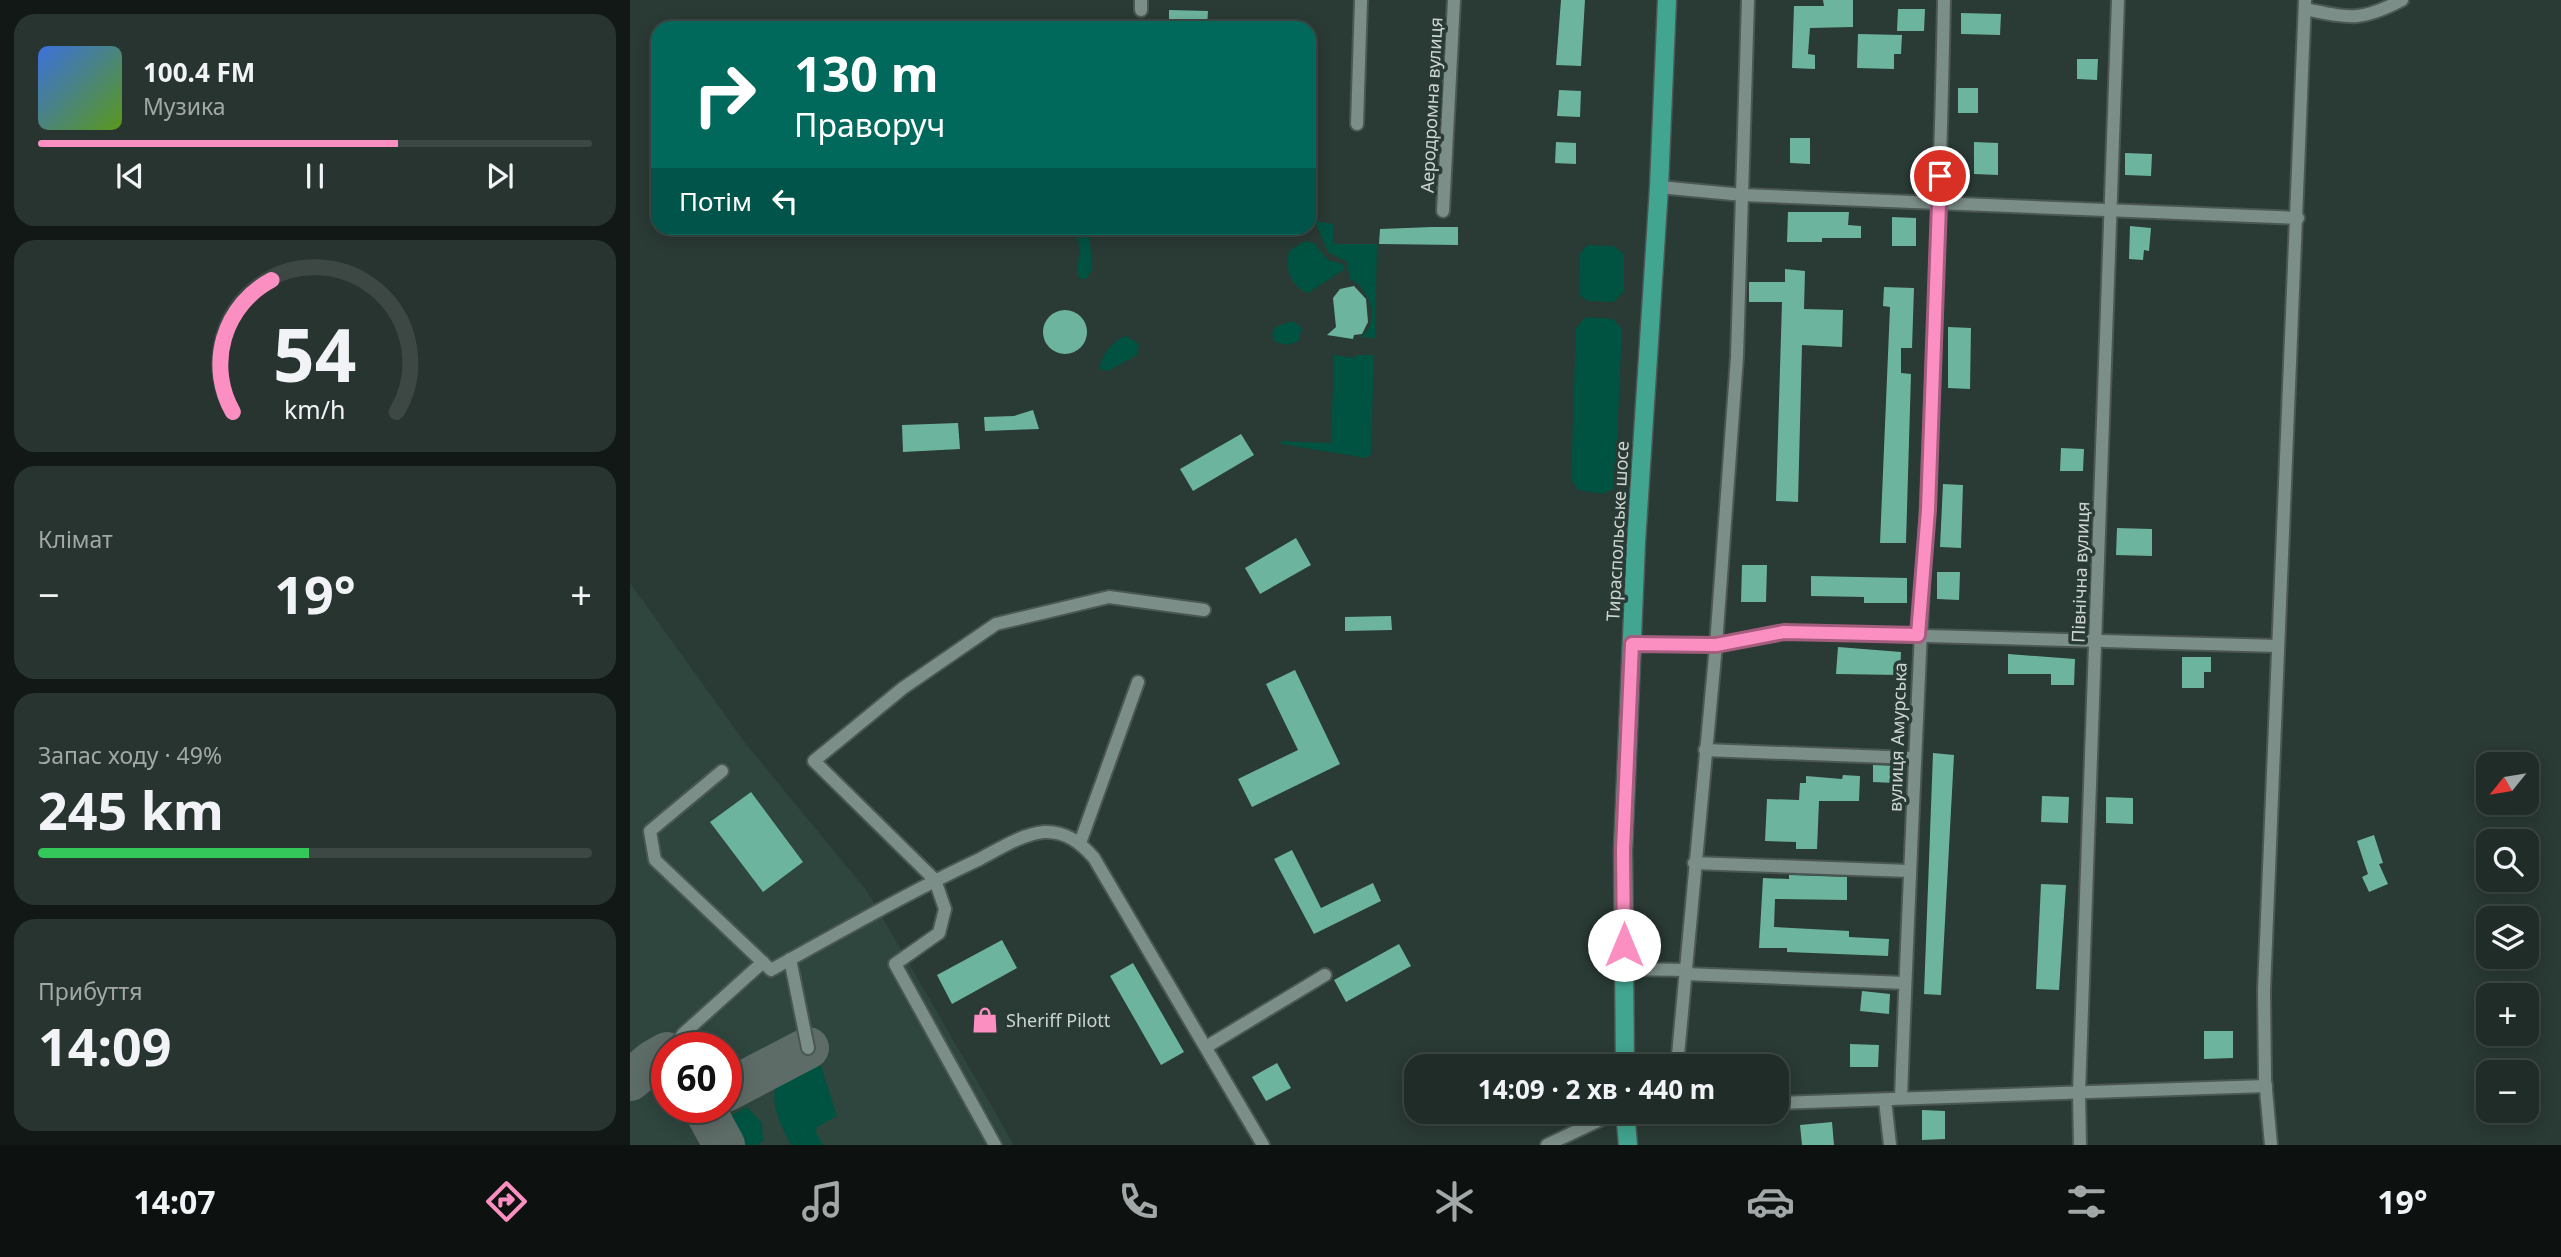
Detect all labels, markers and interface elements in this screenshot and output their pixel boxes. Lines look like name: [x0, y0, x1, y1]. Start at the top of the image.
street label: Аеродромна вулиця: [1414, 16, 1448, 194]
text: 130 m: [794, 40, 939, 106]
icon: right: [679, 49, 770, 140]
text: 100.4 FM: [143, 54, 255, 90]
text: Музика: [143, 90, 226, 122]
text: Праворуч: [794, 103, 945, 146]
pin: [1910, 146, 1970, 206]
icon: previous: [111, 157, 149, 195]
icon: pause: [296, 157, 334, 195]
icon: next: [481, 157, 519, 195]
icon: arrive: [1921, 157, 1959, 195]
icon: left: [766, 182, 804, 220]
text: Потім: [679, 183, 752, 219]
text: 54: [273, 305, 357, 404]
text: km/h: [284, 392, 346, 426]
street label: Тираспольське шосе: [1600, 440, 1634, 622]
street label: Північна вулиця: [2066, 501, 2094, 643]
text: Клімат: [38, 523, 113, 555]
text: 19°: [274, 558, 356, 629]
text: −: [38, 568, 60, 620]
text: +: [570, 568, 592, 620]
street label: вулиця Амурська: [1882, 662, 1912, 812]
text: Запас ходу · 49%: [38, 739, 222, 771]
north arrow: [2476, 752, 2539, 816]
map controls: [2476, 752, 2539, 1123]
text: 245 km: [38, 774, 224, 845]
button: search: [2476, 829, 2539, 892]
button: layers: [2476, 906, 2539, 969]
position arrow: [1587, 908, 1661, 982]
text: Прибуття: [38, 975, 143, 1007]
button: +: [2476, 983, 2539, 1046]
shop icon: Sheriff Pilott: [970, 1005, 1000, 1035]
place label: Sheriff Pilott: [1006, 1008, 1111, 1032]
text: 14:09: [38, 1010, 172, 1081]
speed limit sign: 60: [651, 1032, 742, 1123]
button: −: [2476, 1060, 2539, 1123]
text: 14:09 · 2 хв · 440 m: [1478, 1071, 1715, 1107]
icon: directions: [482, 1177, 531, 1226]
icon: music: [798, 1177, 847, 1226]
icon: phone: [1114, 1177, 1163, 1226]
icon: climate: [1430, 1177, 1479, 1226]
icon: car: [1746, 1177, 1795, 1226]
icon: filters: [2062, 1177, 2111, 1226]
text: 14:07: [133, 1180, 216, 1223]
text: 19°: [2377, 1180, 2428, 1223]

